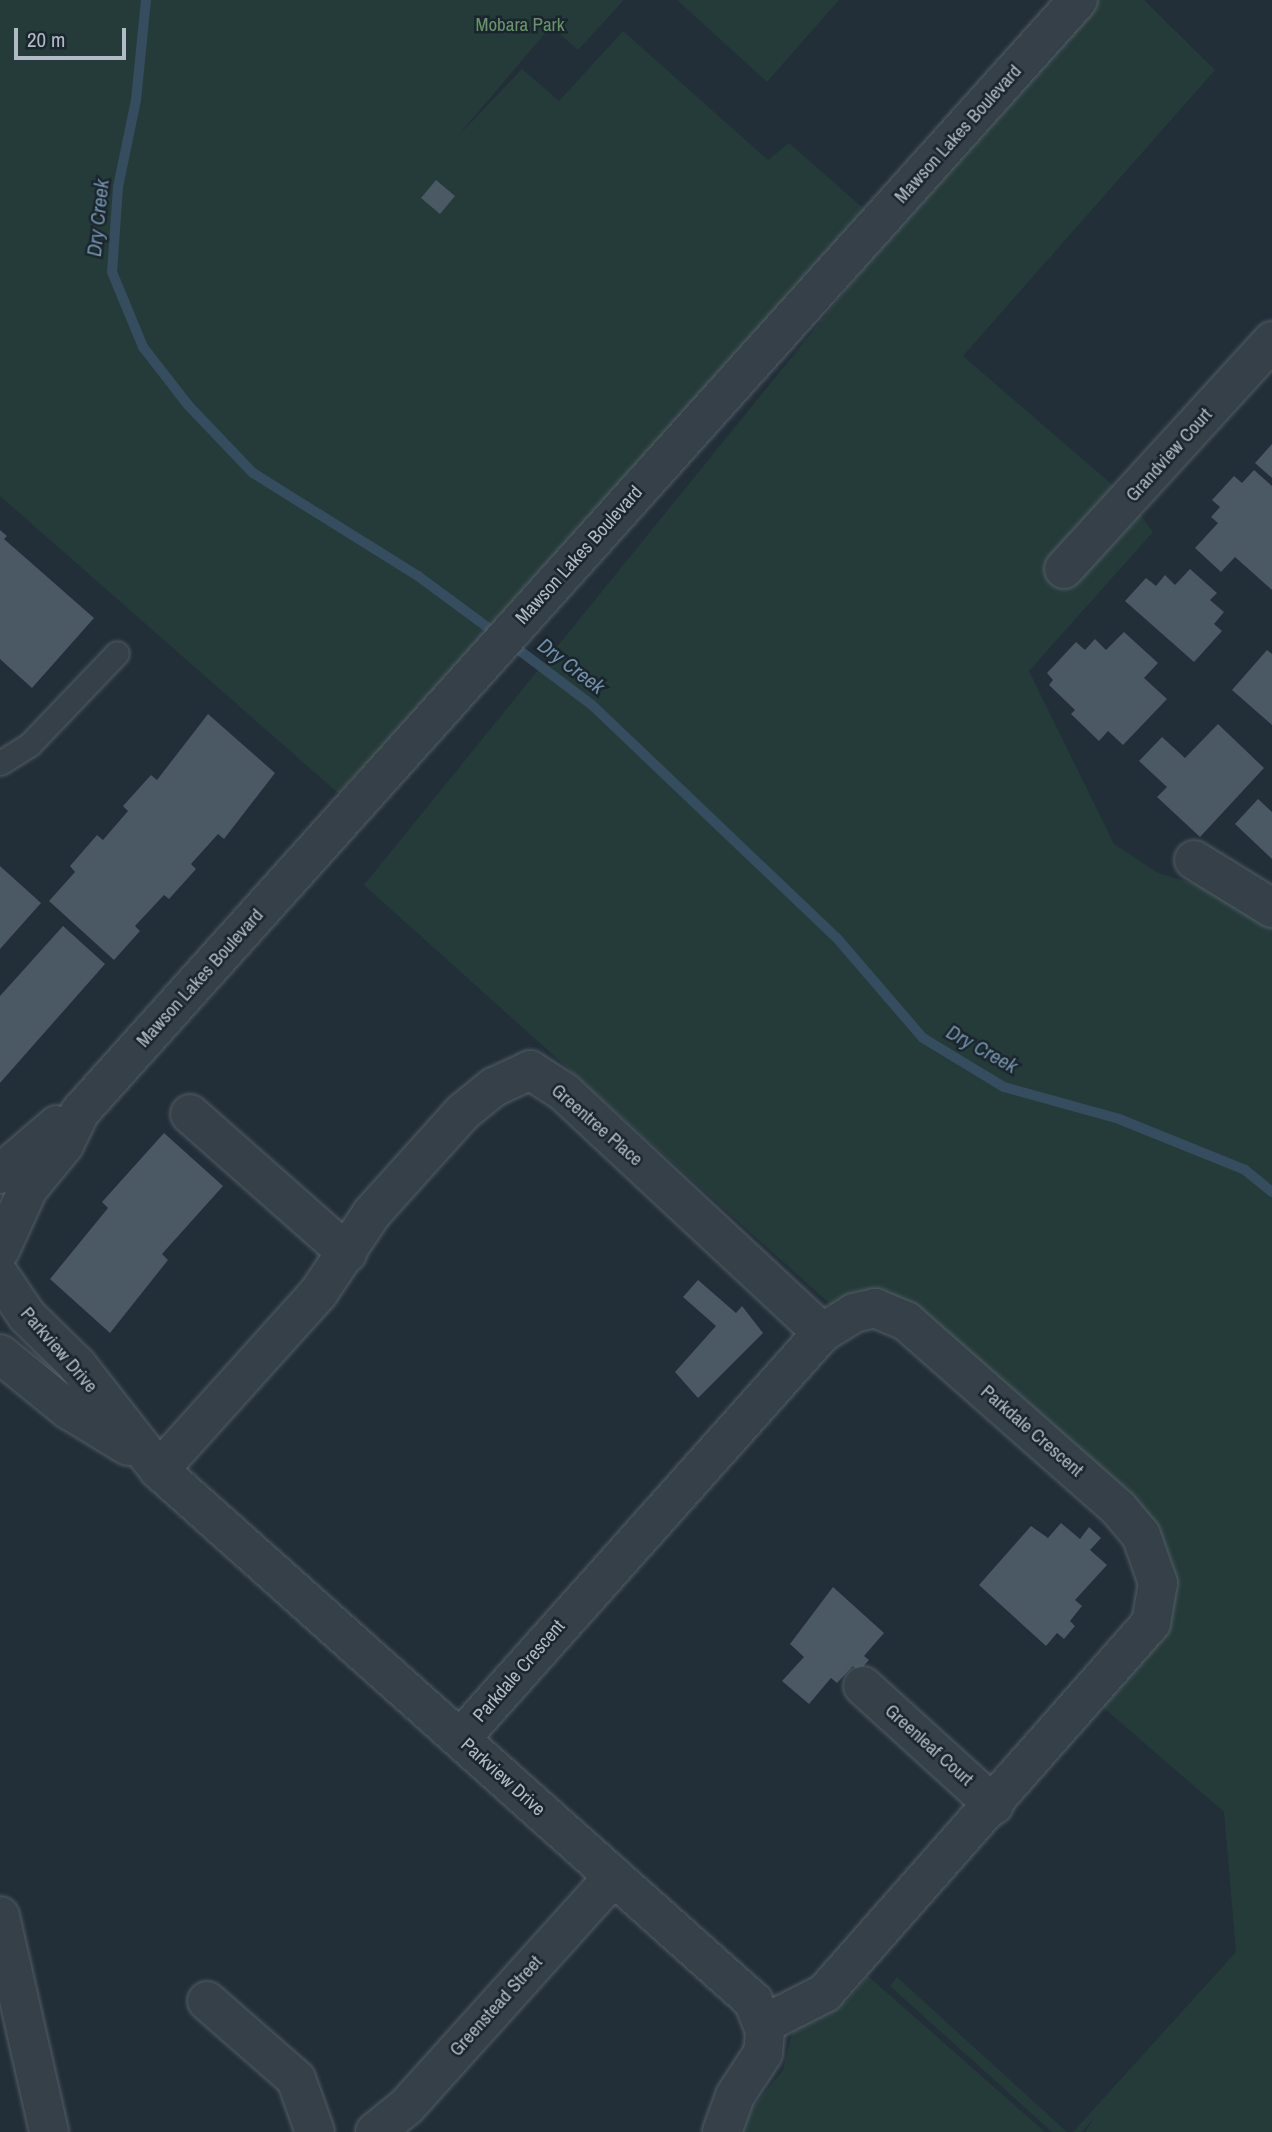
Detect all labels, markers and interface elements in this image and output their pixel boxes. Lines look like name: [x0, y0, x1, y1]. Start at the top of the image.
scale bar: [18, 14, 130, 58]
park label: Mobara Park: [475, 14, 565, 36]
text: 20 m: [27, 25, 65, 54]
street label: Mawson Lakes Boulevard: [890, 60, 1026, 208]
water label: Dry Creek: [81, 178, 115, 258]
street label: Grandview Court: [1121, 404, 1217, 506]
street label: Mawson Lakes Boulevard: [511, 481, 647, 629]
water label: Dry Creek: [532, 633, 610, 699]
street label: Mawson Lakes Boulevard: [132, 904, 268, 1052]
water label: Dry Creek: [942, 1019, 1022, 1079]
street label: Greentree Place: [547, 1079, 647, 1171]
street label: Parkview Drive: [16, 1303, 102, 1397]
street label: Parkdale Crescent: [976, 1380, 1088, 1482]
street label: Parkdale Crescent: [468, 1615, 570, 1727]
street label: Greenleaf Court: [880, 1699, 978, 1791]
street label: Parkview Drive: [456, 1733, 550, 1821]
street label: Greenstead Street: [445, 1951, 547, 2061]

